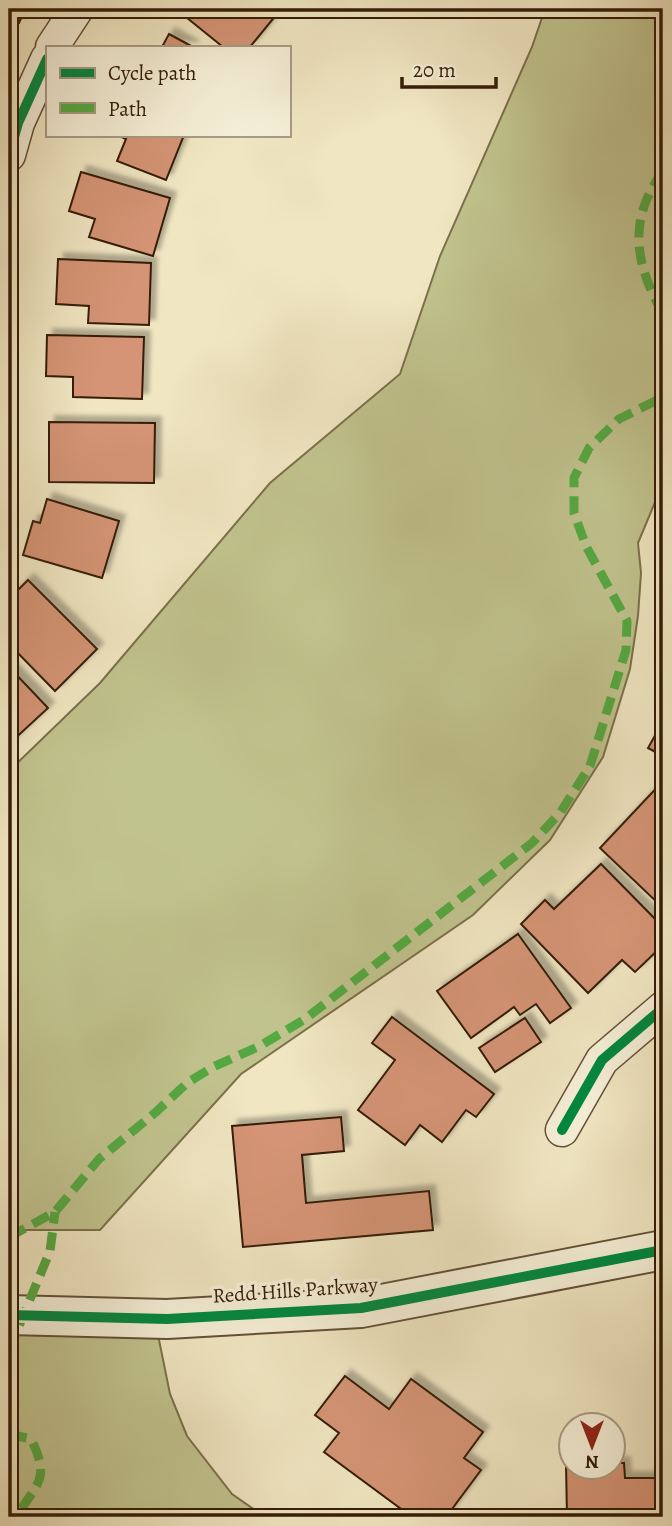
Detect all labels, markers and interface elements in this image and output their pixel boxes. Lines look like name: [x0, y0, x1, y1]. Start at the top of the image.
legend: [46, 46, 290, 136]
scale bar: [402, 46, 497, 90]
text: 20 m: [413, 56, 456, 84]
text: Cycle path: [108, 59, 197, 87]
text: Path: [108, 95, 147, 123]
street label: Redd Hills Parkway: [212, 1270, 379, 1310]
north arrow: [556, 1410, 626, 1480]
text: N: [585, 1449, 599, 1475]

